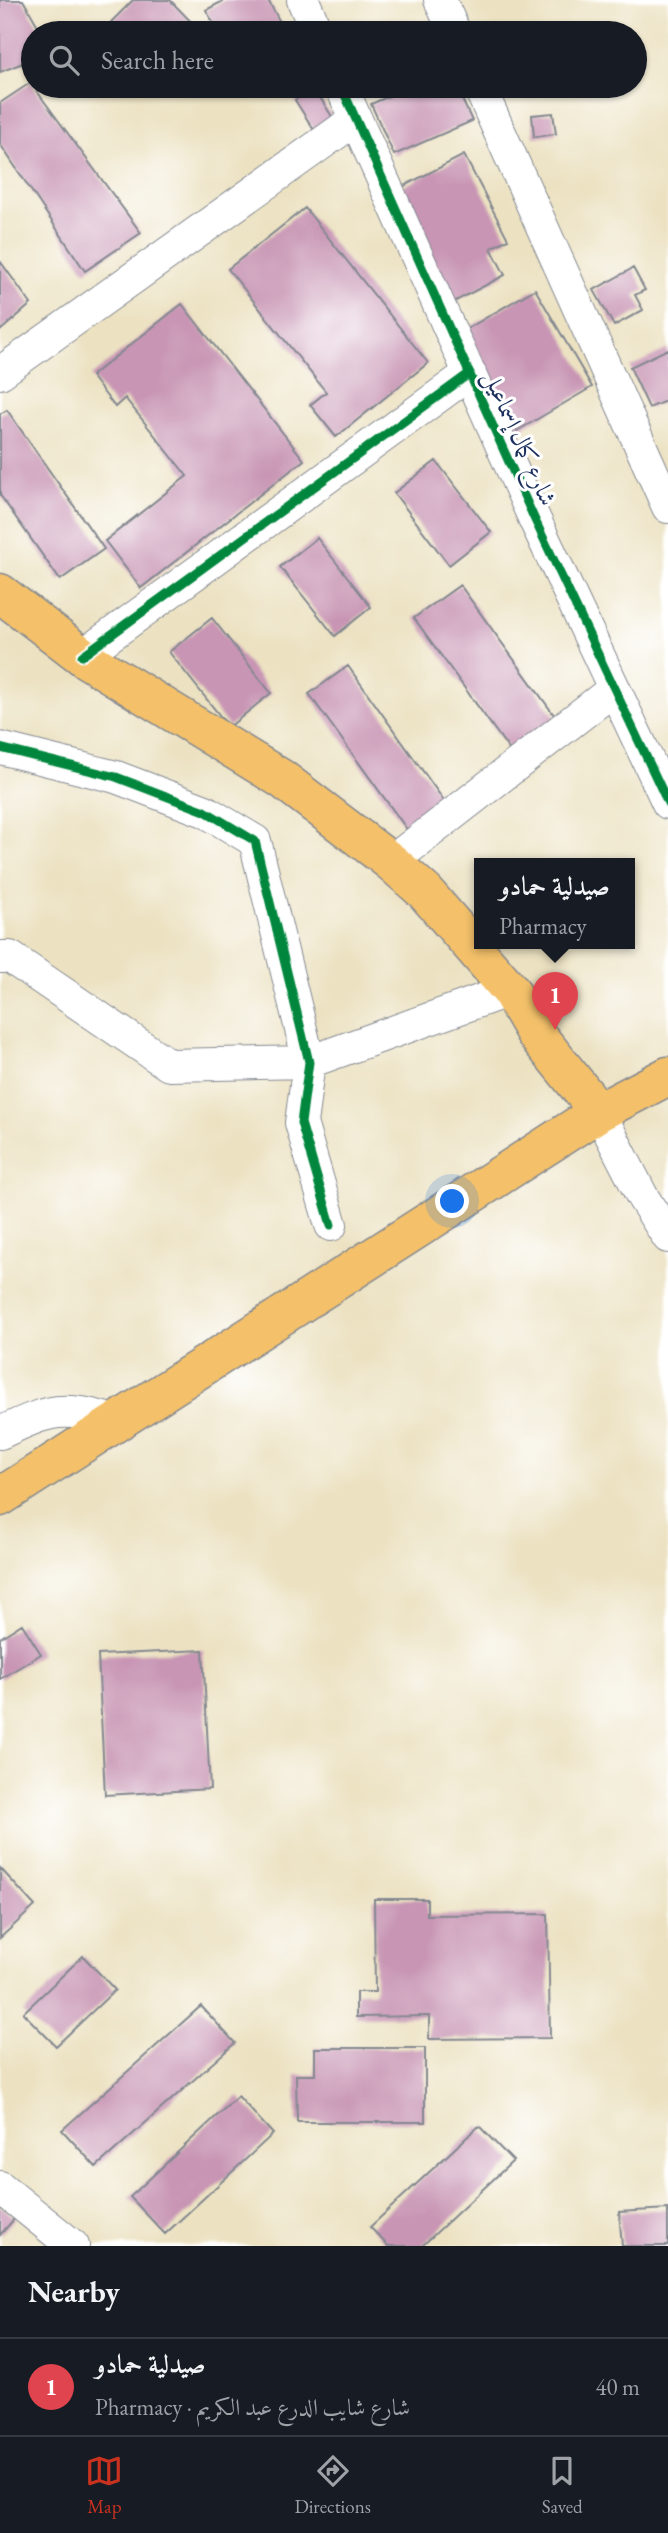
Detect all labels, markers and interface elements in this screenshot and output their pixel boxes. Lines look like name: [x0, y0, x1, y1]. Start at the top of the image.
search box: [21, 21, 647, 98]
icon: search: [45, 41, 83, 79]
text: Search here: [101, 43, 214, 77]
street label: شارع كمال إسماعيل: [472, 365, 564, 512]
popup: [474, 858, 635, 949]
text: صيدلية حمادو: [499, 869, 610, 903]
text: Pharmacy: [499, 911, 587, 941]
pin: 1: [532, 972, 578, 1030]
your location: [435, 1184, 469, 1218]
text: Nearby: [28, 2272, 120, 2311]
text: صيدلية حمادو: [95, 2347, 206, 2381]
text: 1: [45, 2372, 57, 2402]
text: 40 m: [595, 2372, 640, 2402]
text: Pharmacy · شارع شايب الدرع عبد الكريم: [95, 2392, 410, 2422]
tab: Map: [85, 2452, 123, 2519]
tab: Directions: [294, 2452, 371, 2519]
tab: Saved: [542, 2452, 583, 2519]

